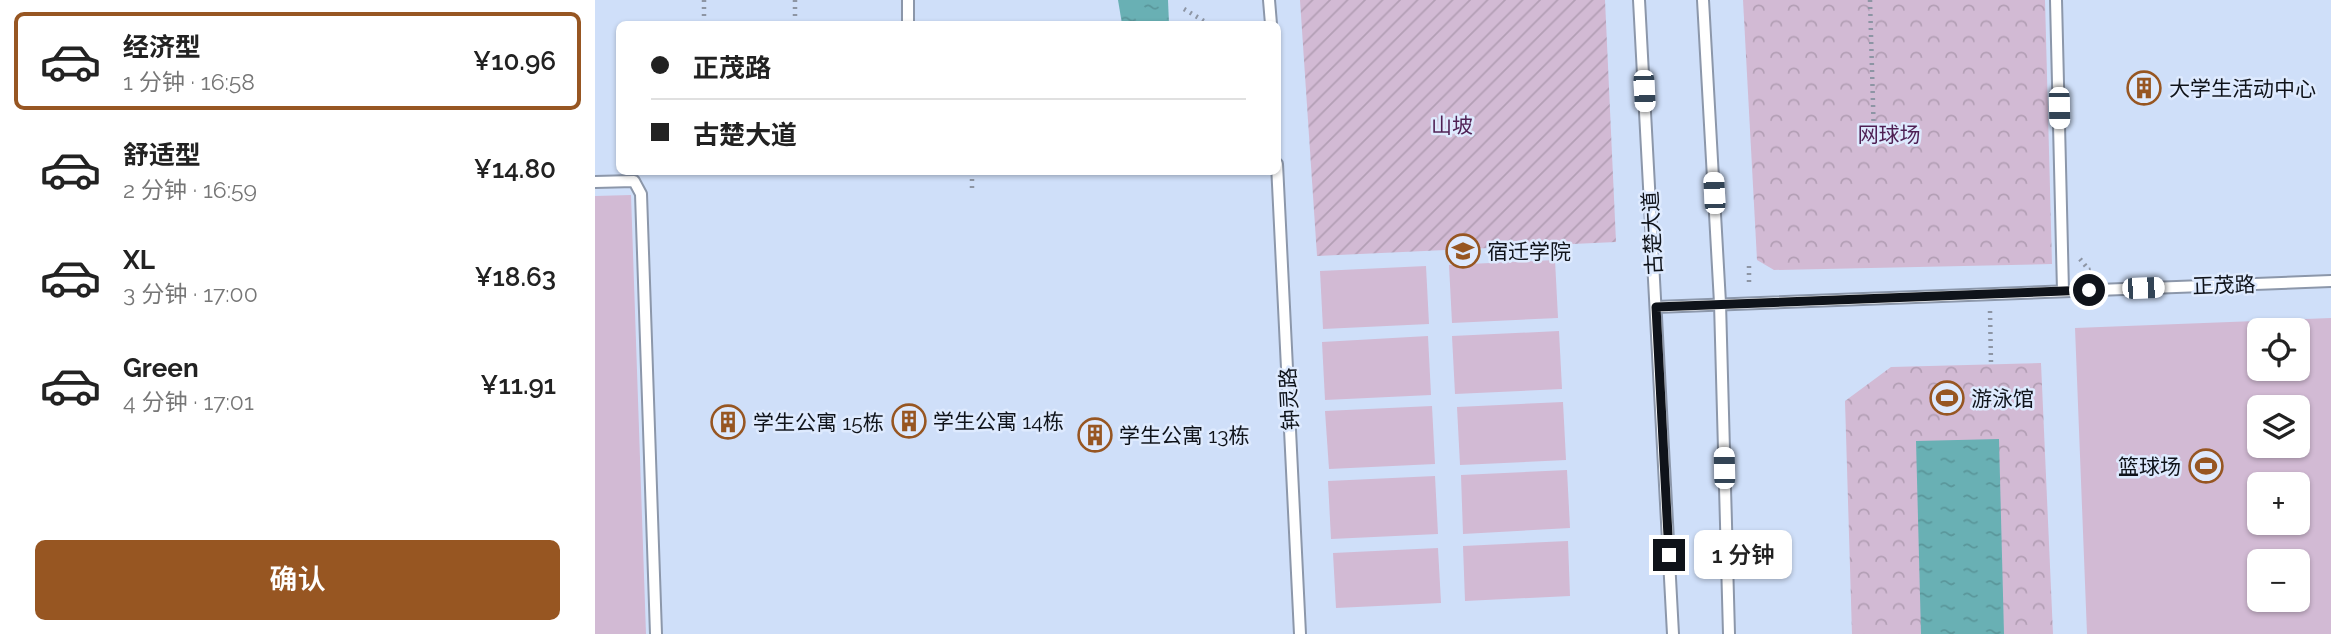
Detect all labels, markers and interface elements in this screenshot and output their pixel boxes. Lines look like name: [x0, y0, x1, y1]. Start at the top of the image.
icon: car: [39, 30, 102, 93]
text: 经济型: [123, 32, 201, 62]
text: ¥10.96: [473, 46, 556, 76]
text: 正茂路: [693, 53, 771, 83]
text: 1 分钟 · 16:58: [123, 68, 255, 95]
car: [1633, 69, 1656, 113]
building icon: 大学生活动中心: [2125, 69, 2163, 107]
place label: 大学生活动中心: [2169, 76, 2316, 101]
car: [2049, 87, 2070, 129]
park label: 山坡: [1431, 113, 1473, 138]
text: 古楚大道: [693, 120, 797, 150]
park label: 网球场: [1858, 122, 1921, 147]
icon: car: [39, 138, 102, 201]
text: 舒适型: [123, 140, 201, 170]
text: ¥14.80: [474, 154, 556, 184]
car: [1703, 171, 1726, 215]
text: 2 分钟 · 16:59: [123, 176, 257, 203]
street label: 古楚大道: [1637, 190, 1667, 276]
school or university icon: 宿迁学院: [1444, 232, 1482, 270]
place label: 宿迁学院: [1487, 239, 1571, 264]
text: XL: [123, 245, 155, 275]
icon: car: [39, 246, 102, 309]
text: ¥18.63: [474, 262, 556, 292]
street label: 正茂路: [2192, 271, 2256, 299]
route start: [2073, 274, 2105, 306]
car: [2122, 277, 2165, 299]
text: 3 分钟 · 17:00: [123, 280, 258, 307]
map controls: [2247, 318, 2310, 612]
button: locate: [2247, 318, 2310, 381]
text: Green: [123, 353, 199, 383]
icon: car: [39, 354, 102, 417]
street label: 钟灵路: [1275, 367, 1303, 431]
text: ¥11.91: [480, 370, 556, 400]
sports icon: 游泳馆: [1928, 379, 1966, 417]
place label: 游泳馆: [1971, 386, 2034, 411]
text: 4 分钟 · 17:01: [123, 388, 254, 415]
button: layers: [2247, 395, 2310, 458]
building icon: 学生公寓 14栋: [890, 402, 928, 440]
building icon: 学生公寓 15栋: [709, 403, 747, 441]
place label: 学生公寓 14栋: [933, 409, 1064, 434]
place label: 学生公寓 15栋: [753, 410, 884, 435]
building icon: 学生公寓 13栋: [1076, 416, 1114, 454]
place label: 学生公寓 13栋: [1119, 423, 1250, 448]
car: [1714, 447, 1735, 489]
sports icon: 篮球场: [2187, 447, 2225, 485]
place label: 篮球场: [2118, 454, 2181, 479]
button: +: [2247, 472, 2310, 535]
callout: 1 分钟: [1693, 530, 1791, 580]
route end: [1653, 539, 1685, 571]
button: 确认: [35, 540, 560, 620]
text: 1 分钟: [1712, 541, 1774, 568]
button: −: [2247, 549, 2310, 612]

